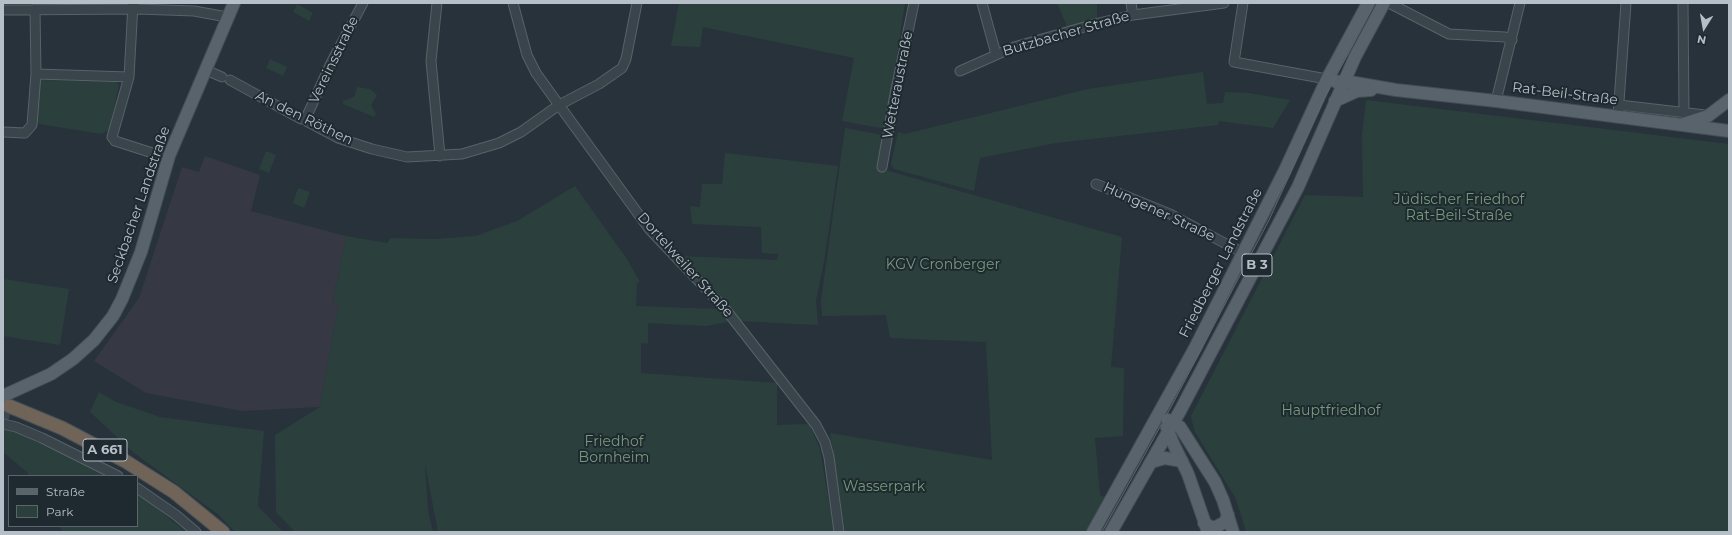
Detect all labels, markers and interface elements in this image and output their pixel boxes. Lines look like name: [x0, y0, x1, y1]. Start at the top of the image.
street label: Butzbacher Straße: [1001, 8, 1131, 60]
north arrow: [1684, 8, 1724, 48]
street label: Vereinsstraße: [306, 14, 362, 106]
street label: Wetteraustraße: [879, 30, 917, 140]
text: N: [1696, 32, 1707, 48]
street label: Rat-Beil-Straße: [1511, 79, 1619, 109]
street label: An den Röthen: [253, 87, 355, 149]
street label: Seckbacher Landstraße: [104, 124, 174, 286]
street label: Hungener Straße: [1101, 179, 1217, 245]
street label: Friedberger Landstraße: [1176, 185, 1266, 341]
park label: Jüdischer Friedhof Rat-Beil-Straße: [1394, 192, 1524, 224]
street label: Dortelweiler Straße: [634, 209, 736, 321]
road number: B 3: [1242, 254, 1272, 276]
park label: KGV Cronberger: [886, 257, 1000, 273]
park label: Hauptfriedhof: [1281, 403, 1381, 419]
park label: Friedhof Bornheim: [579, 434, 649, 466]
road number: A 661: [83, 439, 127, 461]
legend: [8, 475, 138, 527]
park label: Wasserpark: [843, 479, 925, 495]
text: Straße: [46, 484, 85, 499]
text: Park: [46, 504, 73, 519]

